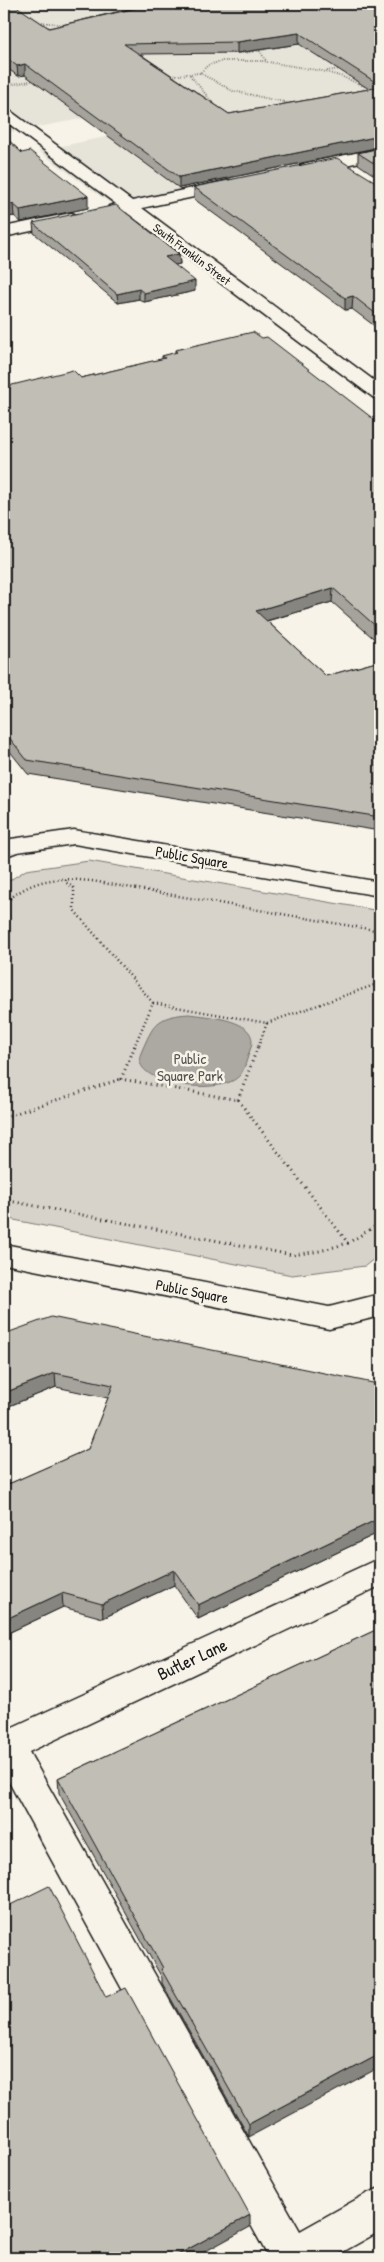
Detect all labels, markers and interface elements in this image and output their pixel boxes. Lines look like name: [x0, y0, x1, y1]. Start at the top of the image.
street label: South Franklin Street: [150, 219, 235, 289]
street label: Public Square: [154, 840, 230, 874]
park label: Public Square Park: [157, 1048, 223, 1086]
street label: Public Square: [154, 1274, 230, 1308]
street label: Butler Lane: [153, 1632, 231, 1686]

